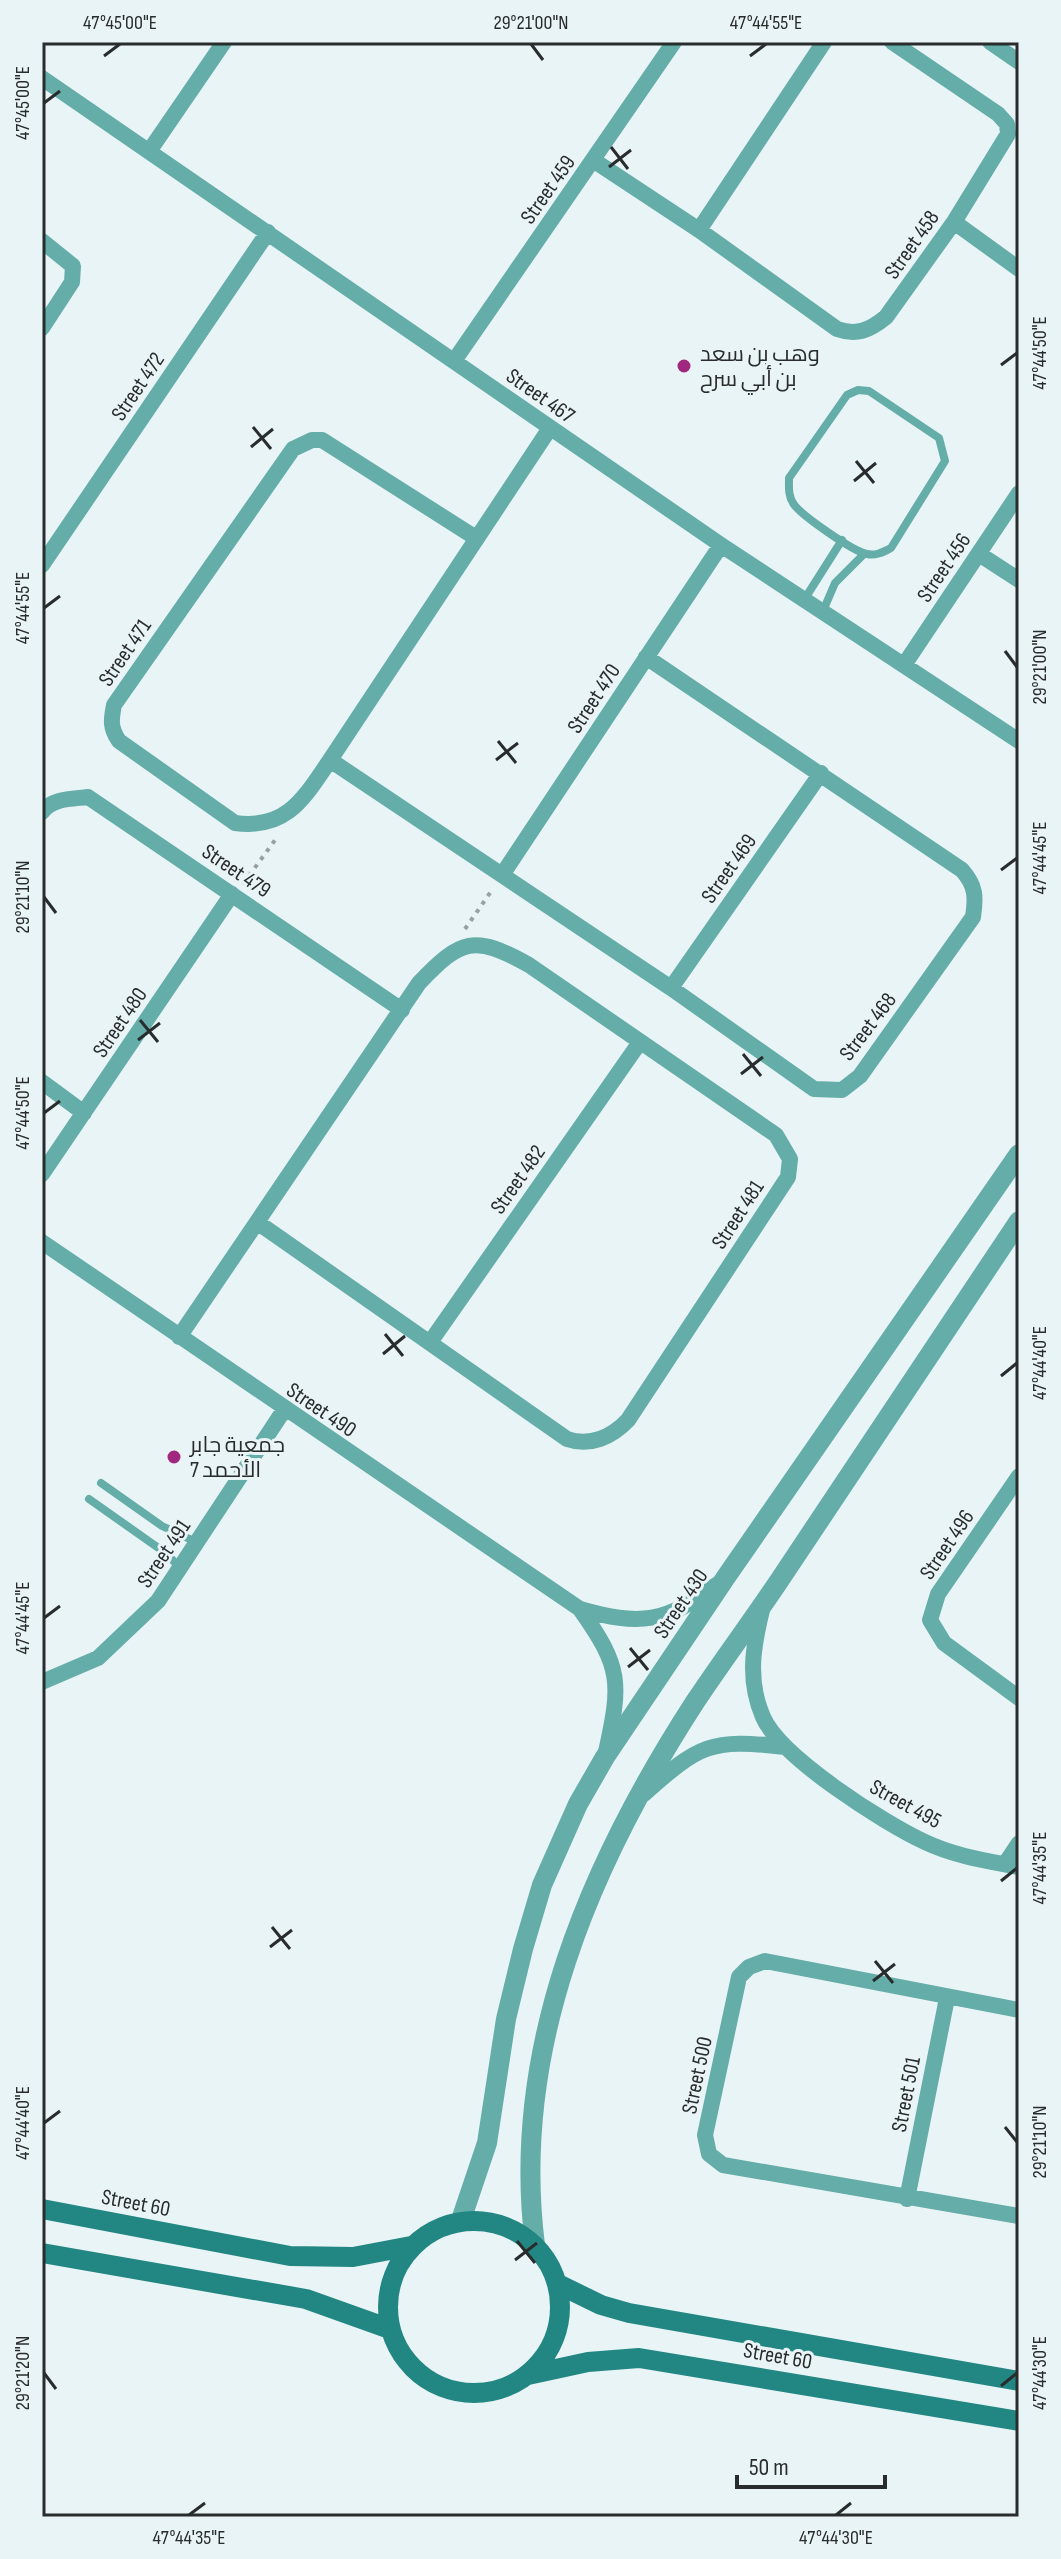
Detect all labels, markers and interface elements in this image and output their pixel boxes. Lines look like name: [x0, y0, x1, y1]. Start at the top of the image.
text: 47°45'00"E: [83, 11, 157, 35]
text: 29°21'00"N: [494, 11, 568, 35]
text: 47°44'55"E: [730, 11, 802, 35]
text: 47°45'00"E: [11, 66, 35, 140]
street label: Street 459: [515, 150, 582, 229]
street label: Street 458: [879, 205, 946, 284]
text: 47°44'50"E: [1028, 316, 1052, 390]
place label: وهب بن سعد بن أبي سرح: [700, 341, 820, 395]
street label: Street 472: [106, 347, 171, 426]
marker: وهب بن سعد بن أبي سرح: [675, 357, 693, 375]
street label: Street 467: [501, 363, 580, 430]
street label: Street 456: [911, 528, 977, 608]
text: 47°44'55"E: [11, 572, 35, 644]
street label: Street 471: [93, 614, 158, 692]
text: 29°21'00"N: [1028, 630, 1052, 704]
street label: Street 470: [562, 659, 627, 739]
text: 47°44'45"E: [1028, 822, 1052, 894]
street label: Street 469: [696, 829, 763, 909]
street label: Street 479: [196, 838, 276, 904]
text: 29°21'10"N: [11, 860, 35, 934]
street label: Street 480: [87, 983, 153, 1063]
street label: Street 468: [834, 987, 903, 1066]
text: 47°44'50"E: [11, 1076, 35, 1150]
street label: Street 482: [485, 1140, 552, 1220]
street label: Street 481: [706, 1175, 771, 1254]
text: 47°44'40"E: [1028, 1326, 1052, 1400]
street label: Street 490: [281, 1377, 361, 1443]
place label: جمعية جابر الأحمد 7: [188, 1432, 285, 1484]
marker: جمعية جابر الأحمد 7: [165, 1448, 183, 1466]
street label: Street 496: [914, 1505, 980, 1585]
street label: Street 491: [132, 1514, 197, 1593]
street label: Street 430: [648, 1564, 714, 1644]
text: 47°44'45"E: [11, 1582, 35, 1654]
street label: Street 495: [865, 1774, 946, 1835]
text: 47°44'35"E: [1028, 1832, 1052, 1904]
street label: Street 500: [676, 2034, 719, 2116]
street label: Street 501: [886, 2054, 927, 2134]
text: 47°44'40"E: [11, 2086, 35, 2160]
text: 29°21'10"N: [1028, 2105, 1052, 2179]
street label: Street 60: [99, 2184, 172, 2223]
text: 29°21'20"N: [11, 2336, 35, 2410]
text: 47°44'30"E: [1028, 2336, 1052, 2410]
street label: Street 60: [741, 2337, 814, 2376]
scale bar: [737, 2439, 885, 2489]
text: 50 m: [749, 2453, 789, 2482]
text: 47°44'35"E: [153, 2526, 225, 2550]
text: 47°44'30"E: [799, 2526, 873, 2550]

